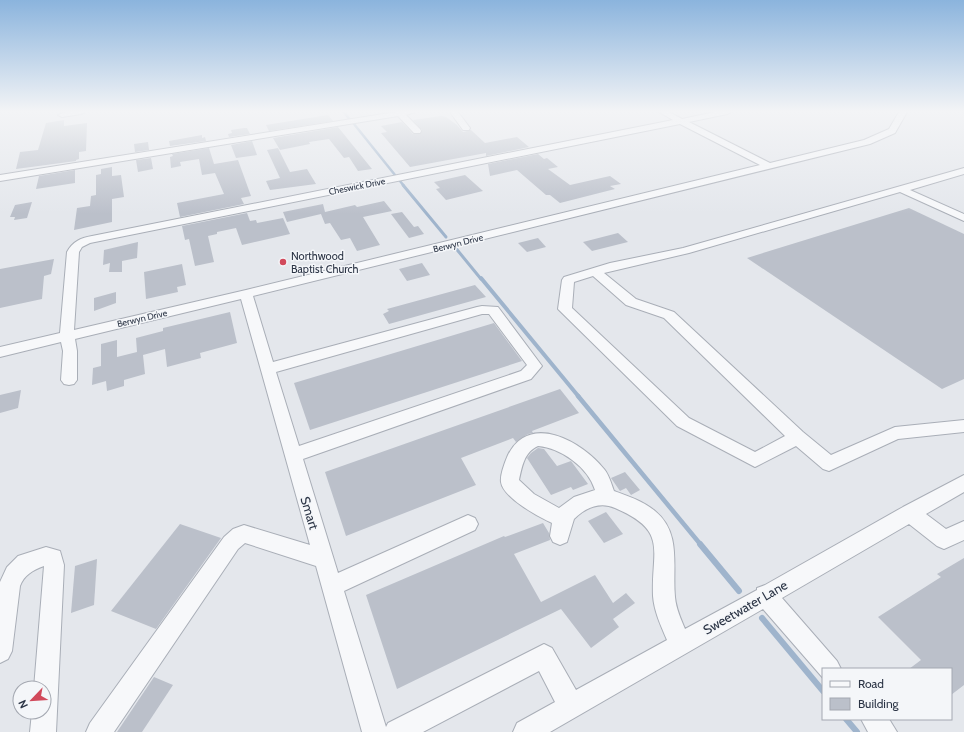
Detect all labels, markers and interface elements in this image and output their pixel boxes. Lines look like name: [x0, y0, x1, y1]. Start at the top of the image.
street label: Cheswick Drive: [328, 175, 387, 197]
street label: Berwyn Drive: [432, 231, 485, 255]
place label: Northwood Baptist Church: [291, 249, 359, 276]
marker: Northwood Baptist Church: [278, 257, 288, 267]
street label: Berwyn Drive: [116, 307, 169, 329]
street label: Smart: [297, 495, 323, 532]
street label: Sweetwater Lane: [700, 576, 790, 638]
legend: [822, 668, 952, 720]
text: Road: [858, 676, 884, 691]
north arrow: [12, 680, 52, 720]
text: Building: [858, 696, 900, 711]
text: N: [15, 698, 31, 711]

